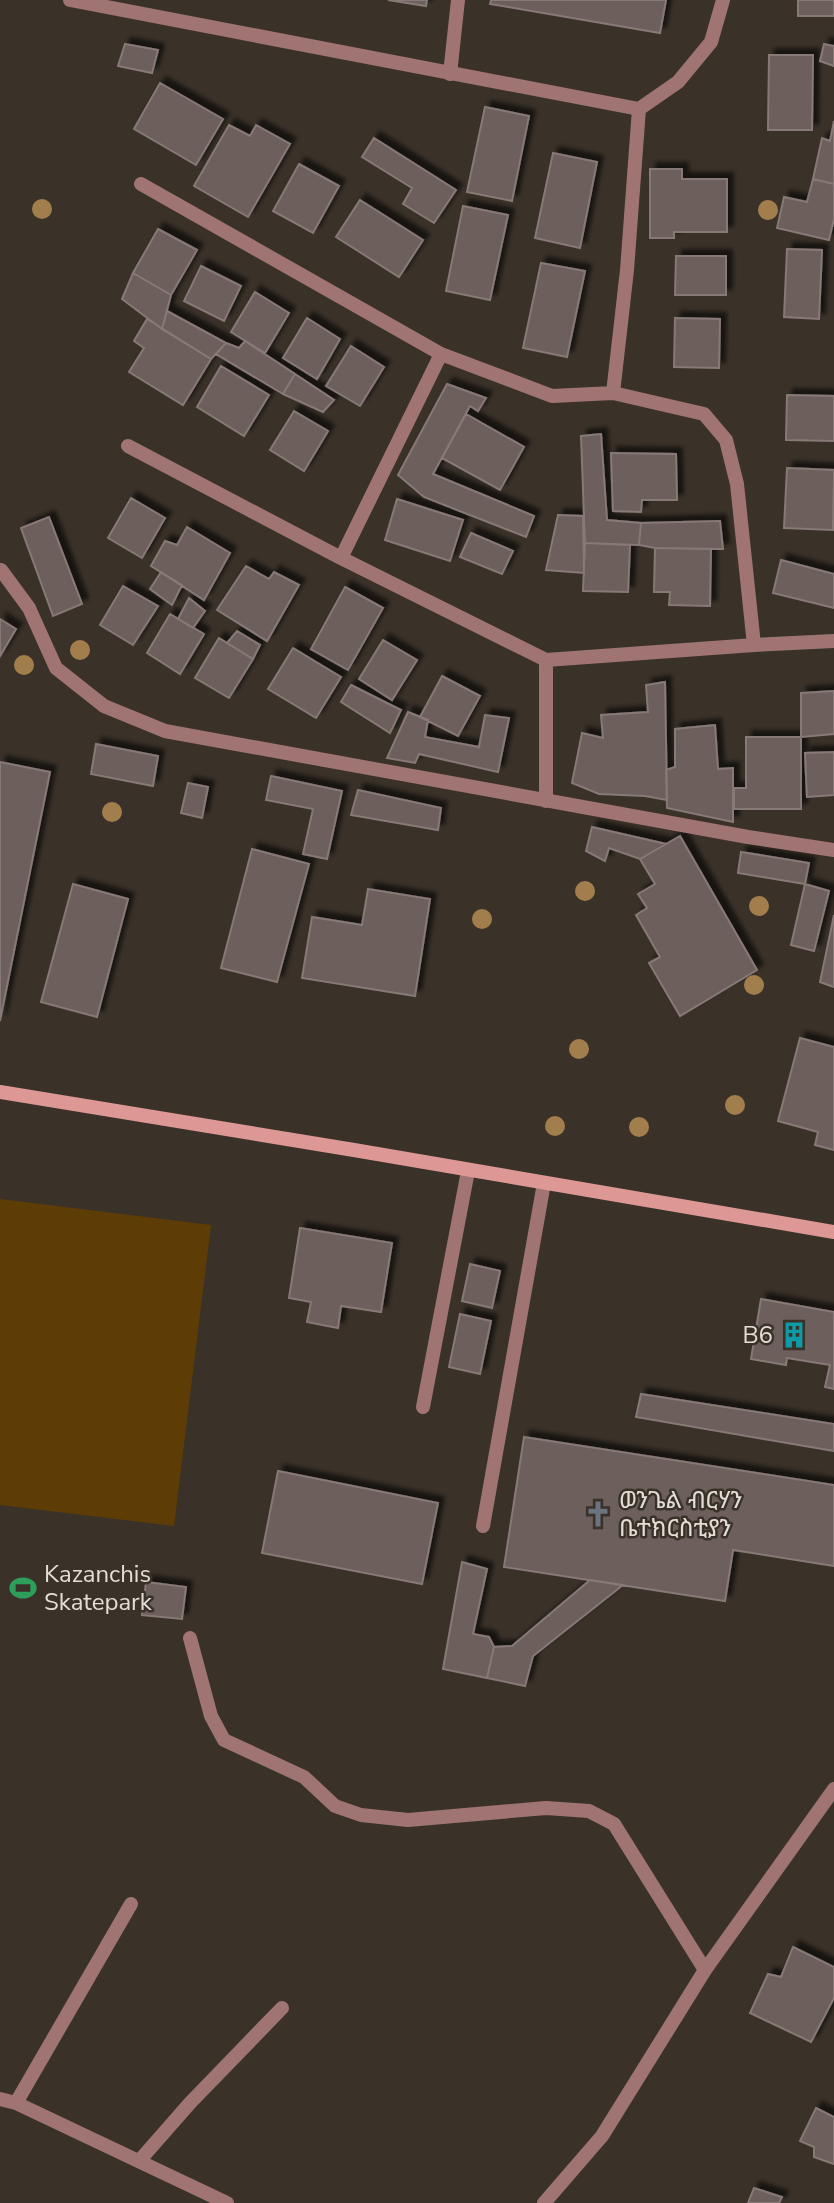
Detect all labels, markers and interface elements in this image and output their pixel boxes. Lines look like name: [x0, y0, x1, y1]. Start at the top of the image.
place label: B6: [742, 1319, 773, 1351]
building icon: B6: [779, 1320, 809, 1350]
place label: ወንጌል ብርሃን ቤተክርስቲያን: [619, 1484, 742, 1544]
church icon: ወንጌል ብርሃን ቤተክርስቲያን: [583, 1499, 613, 1529]
place label: Kazanchis Skatepark: [44, 1558, 153, 1618]
sports icon: Kazanchis Skatepark: [8, 1573, 38, 1603]

